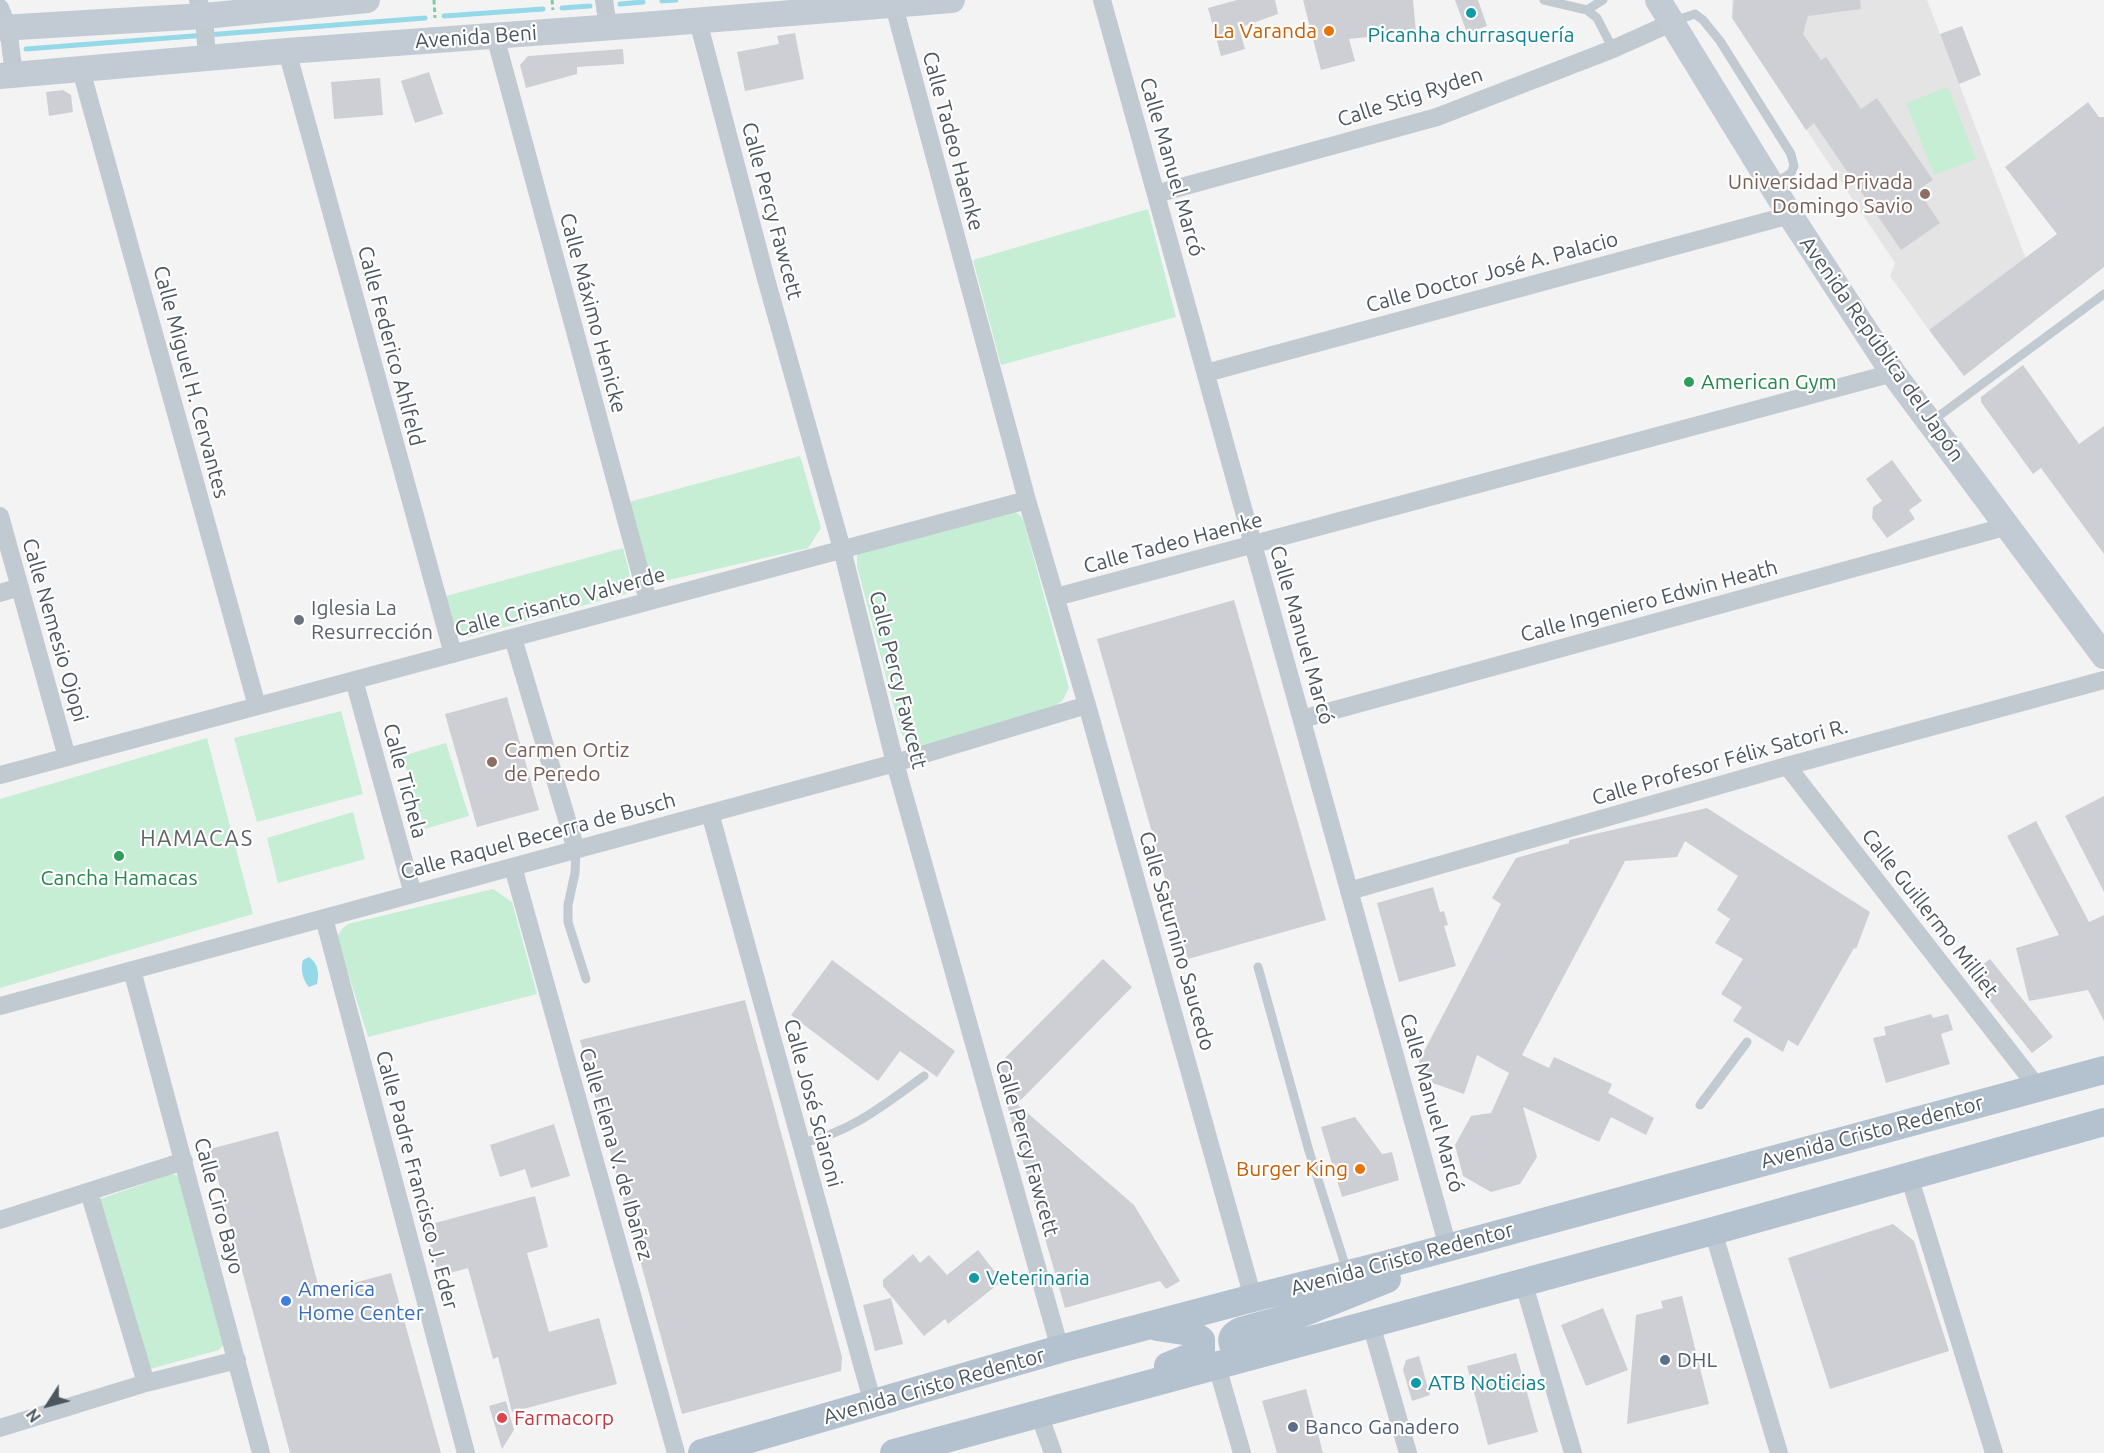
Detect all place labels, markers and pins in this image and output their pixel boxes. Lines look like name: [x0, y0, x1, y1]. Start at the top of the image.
marker: Picanha churrasquería: [1464, 6, 1478, 20]
place label: La Varanda: [1213, 18, 1317, 44]
place label: Picanha churrasquería: [1367, 22, 1575, 48]
marker: La Varanda: [1322, 24, 1336, 38]
place label: Universidad Privada Domingo Savio: [1728, 169, 1913, 219]
marker: Universidad Privada Domingo Savio: [1918, 187, 1932, 201]
place label: American Gym: [1701, 369, 1837, 395]
marker: American Gym: [1682, 375, 1696, 389]
place label: Iglesia La Resurrección: [311, 595, 433, 645]
marker: Iglesia La Resurrección: [292, 613, 306, 627]
place label: Carmen Ortiz de Peredo: [504, 737, 629, 787]
marker: Carmen Ortiz de Peredo: [485, 755, 499, 769]
marker: Cancha Hamacas: [112, 849, 126, 863]
place label: Cancha Hamacas: [41, 865, 197, 891]
place label: Burger King: [1236, 1156, 1348, 1182]
marker: Burger King: [1353, 1162, 1367, 1176]
place label: Veterinaria: [986, 1265, 1090, 1291]
marker: Veterinaria: [967, 1271, 981, 1285]
place label: America Home Center: [298, 1276, 424, 1326]
marker: America Home Center: [279, 1294, 293, 1308]
place label: DHL: [1677, 1347, 1717, 1373]
marker: DHL: [1658, 1353, 1672, 1367]
place label: ATB Noticias: [1428, 1370, 1546, 1396]
marker: ATB Noticias: [1409, 1376, 1423, 1390]
place label: Farmacorp: [514, 1405, 614, 1431]
marker: Farmacorp: [495, 1411, 509, 1425]
place label: Banco Ganadero: [1305, 1414, 1460, 1440]
marker: Banco Ganadero: [1286, 1420, 1300, 1434]

